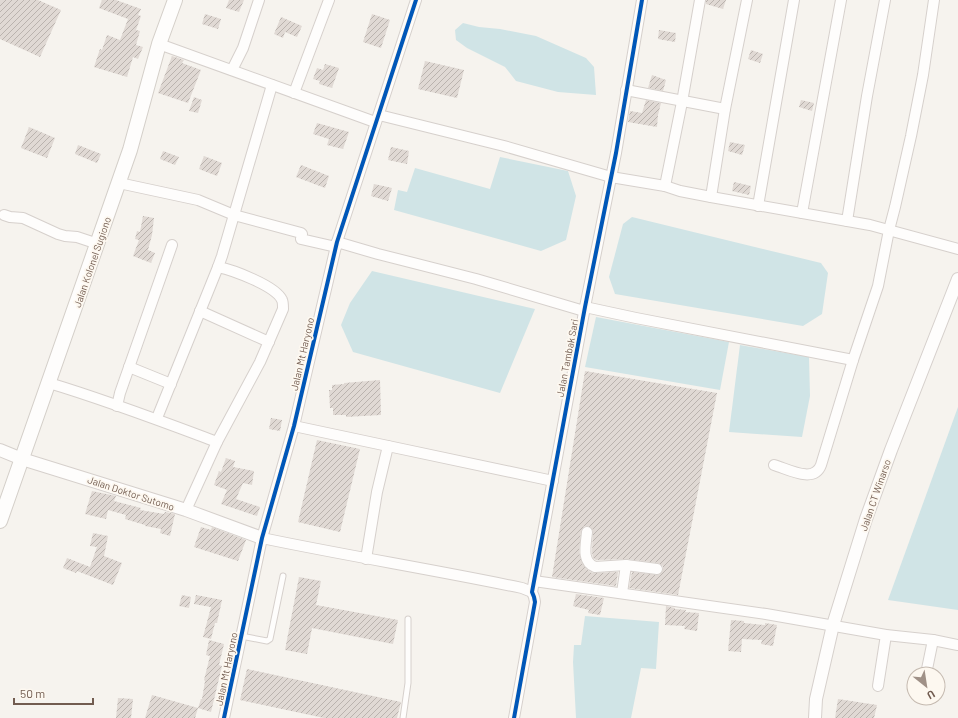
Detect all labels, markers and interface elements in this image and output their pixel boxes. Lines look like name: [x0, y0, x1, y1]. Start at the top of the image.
street label: Jalan Kolonel Sugiono: [71, 215, 113, 309]
street label: Jalan Mt Haryono: [288, 316, 316, 392]
street label: Jalan Tambak Sari: [554, 318, 580, 398]
street label: Jalan CT Winarso: [857, 458, 893, 532]
street label: Jalan Doktor Sutomo: [86, 473, 176, 513]
street label: Jalan Mt Haryono: [212, 631, 240, 707]
north arrow: [906, 666, 946, 706]
scale bar: [14, 680, 93, 706]
text: 50 m: [20, 686, 45, 700]
text: U: [925, 688, 937, 702]

